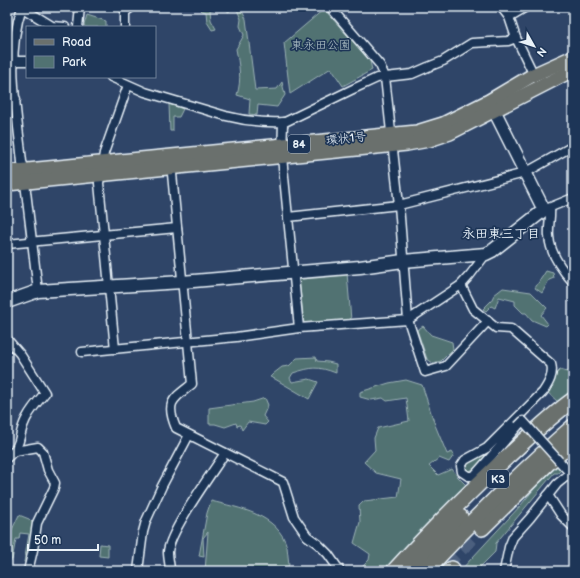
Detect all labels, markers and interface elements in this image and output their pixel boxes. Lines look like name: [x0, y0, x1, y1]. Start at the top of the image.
legend: [26, 26, 156, 78]
north arrow: [514, 26, 554, 66]
text: Road: [62, 35, 91, 50]
park label: 東永田公園: [291, 38, 351, 53]
text: N: [534, 45, 549, 59]
text: Park: [62, 55, 86, 70]
street label: 環状1号: [325, 129, 367, 149]
road number: 84: [288, 135, 310, 153]
district label: 永田東三丁目: [462, 226, 540, 242]
road number: K3: [487, 470, 509, 488]
scale bar: [28, 526, 98, 552]
text: 50 m: [34, 533, 61, 548]

